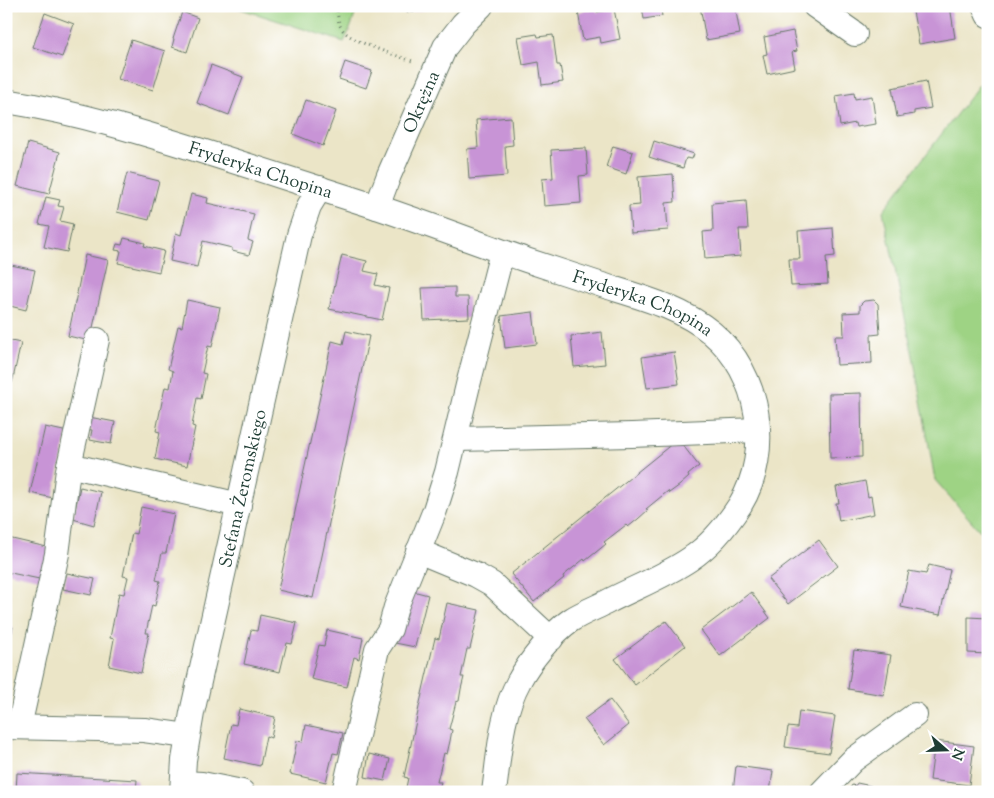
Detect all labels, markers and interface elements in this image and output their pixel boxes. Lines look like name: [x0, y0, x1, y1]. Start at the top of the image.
street label: Okrężna: [398, 67, 448, 138]
street label: Fryderyka Chopina: [185, 137, 335, 207]
street label: Fryderyka Chopina: [569, 265, 718, 344]
street label: Stefana Żeromskiego: [214, 407, 275, 570]
north arrow: [922, 726, 972, 776]
text: N: [945, 745, 968, 762]

